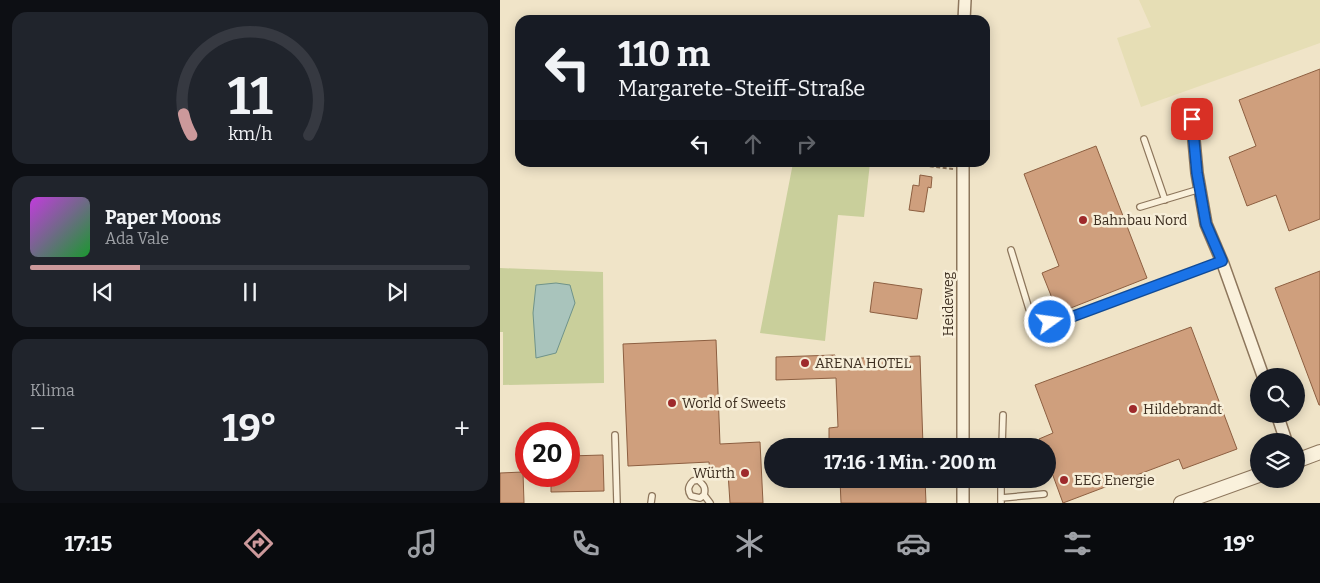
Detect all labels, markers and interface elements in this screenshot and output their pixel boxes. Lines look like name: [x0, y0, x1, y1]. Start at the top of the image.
text: 110 m: [618, 33, 710, 75]
icon: left: [535, 35, 600, 100]
text: 11: [228, 65, 273, 128]
text: Margarete-Steiff-Straße: [618, 75, 865, 102]
pin: [1171, 98, 1213, 140]
icon: arrive: [1178, 105, 1206, 133]
text: km/h: [228, 123, 272, 145]
icon: left: [686, 130, 714, 158]
icon: ahead: [739, 130, 767, 158]
icon: right: [792, 130, 820, 158]
text: Paper Moons: [105, 206, 221, 229]
place label: Bahnbau Nord: [1093, 212, 1187, 229]
marker: Bahnbau Nord: [1077, 214, 1089, 226]
text: Ada Vale: [105, 229, 169, 248]
street label: Heideweg: [940, 271, 957, 336]
icon: previous: [89, 278, 117, 306]
icon: pause: [236, 278, 264, 306]
icon: next: [383, 278, 411, 306]
position arrow: [1023, 295, 1075, 347]
place label: ARENA HOTEL: [815, 355, 912, 372]
marker: ARENA HOTEL: [799, 357, 811, 369]
map controls: [1250, 368, 1305, 488]
button: search: [1250, 368, 1305, 423]
text: Klima: [30, 381, 75, 400]
place label: World of Sweets: [682, 395, 786, 412]
marker: World of Sweets: [666, 397, 678, 409]
place label: Hildebrandt: [1143, 401, 1222, 418]
marker: Hildebrandt: [1127, 403, 1139, 415]
text: 19°: [222, 405, 277, 451]
text: −: [30, 412, 45, 445]
text: +: [454, 412, 470, 445]
speed limit sign: 20: [515, 422, 580, 487]
button: layers: [1250, 433, 1305, 488]
text: 17:16 · 1 Min. · 200 m: [824, 451, 996, 474]
place label: Würth: [693, 465, 735, 482]
marker: Würth: [739, 467, 751, 479]
place label: EEG Energie: [1074, 472, 1155, 489]
marker: EEG Energie: [1058, 474, 1070, 486]
icon: directions: [241, 526, 276, 561]
icon: music: [405, 526, 440, 561]
icon: phone: [568, 526, 603, 561]
icon: climate: [732, 526, 767, 561]
icon: car: [896, 526, 931, 561]
icon: filters: [1060, 526, 1095, 561]
text: 17:15: [64, 530, 112, 557]
text: 19°: [1224, 530, 1256, 557]

